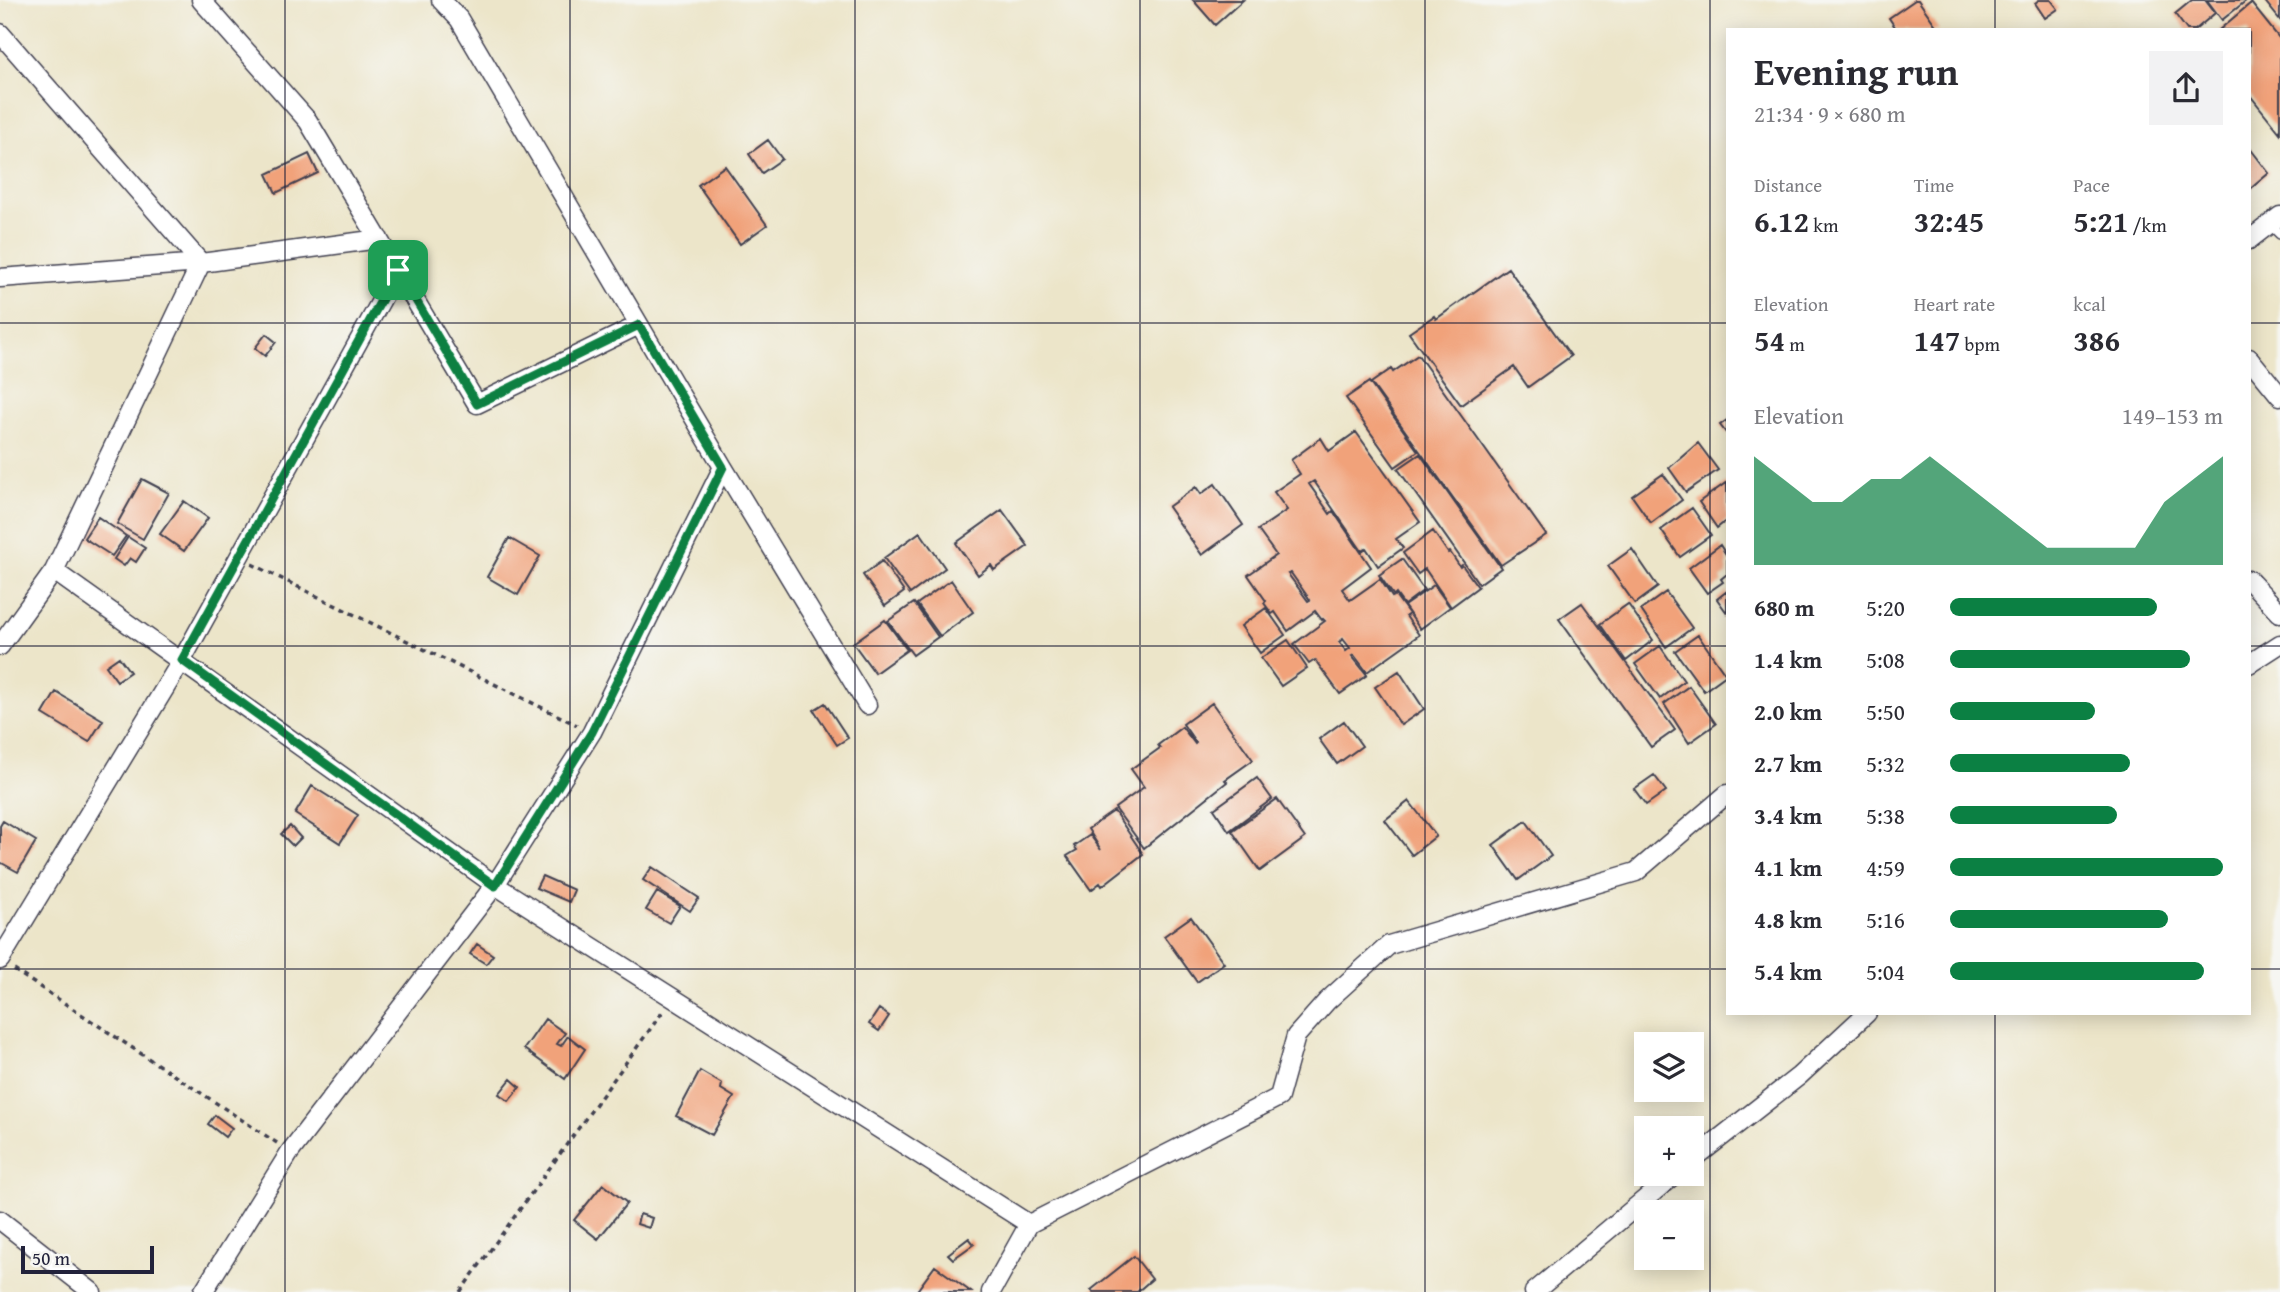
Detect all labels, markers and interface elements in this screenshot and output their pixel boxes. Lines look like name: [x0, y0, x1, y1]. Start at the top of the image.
text: Evening run: [1754, 43, 1958, 99]
button: share: [2149, 51, 2223, 125]
text: 21:34 · 9 × 680 m: [1754, 97, 1906, 130]
text: Distance: [1754, 171, 1822, 199]
text: Time: [1914, 171, 1954, 199]
text: Pace: [2073, 171, 2110, 199]
text: 6.12: [1754, 199, 1809, 243]
text: 32:45: [1914, 199, 1984, 243]
text: 5:21: [2073, 199, 2128, 243]
text: km: [1809, 211, 1838, 239]
text: /km: [2128, 211, 2167, 239]
pin: [368, 240, 428, 300]
icon: arrive: [379, 251, 417, 289]
text: Elevation: [1754, 290, 1828, 318]
text: Heart rate: [1914, 290, 1995, 318]
text: kcal: [2073, 290, 2106, 318]
text: 54: [1754, 318, 1785, 362]
text: 147: [1914, 318, 1960, 362]
text: 386: [2073, 318, 2120, 362]
text: m: [1785, 330, 1805, 358]
text: bpm: [1960, 330, 2000, 358]
text: Elevation: [1754, 399, 1844, 432]
text: 149–153 m: [2122, 399, 2223, 432]
text: 680 m: [1754, 591, 1815, 624]
text: 5:20: [1866, 591, 1905, 624]
text: 1.4 km: [1754, 643, 1822, 676]
text: 5:08: [1866, 643, 1905, 676]
text: 2.0 km: [1754, 695, 1822, 728]
text: 5:50: [1866, 695, 1905, 728]
text: 2.7 km: [1754, 747, 1822, 780]
text: 5:32: [1866, 747, 1905, 780]
text: 3.4 km: [1754, 799, 1822, 832]
text: 5:38: [1866, 799, 1905, 832]
text: 4.1 km: [1754, 851, 1822, 884]
text: 4:59: [1866, 851, 1905, 884]
text: 4.8 km: [1754, 903, 1822, 936]
text: 5:16: [1866, 903, 1905, 936]
text: 5.4 km: [1754, 955, 1822, 988]
text: 5:04: [1866, 955, 1905, 988]
map controls: [1634, 1032, 1704, 1270]
button: layers: [1634, 1032, 1704, 1102]
button: +: [1634, 1116, 1704, 1186]
button: −: [1634, 1200, 1704, 1270]
scale bar: [21, 1243, 154, 1275]
text: 50 m: [32, 1244, 70, 1272]

